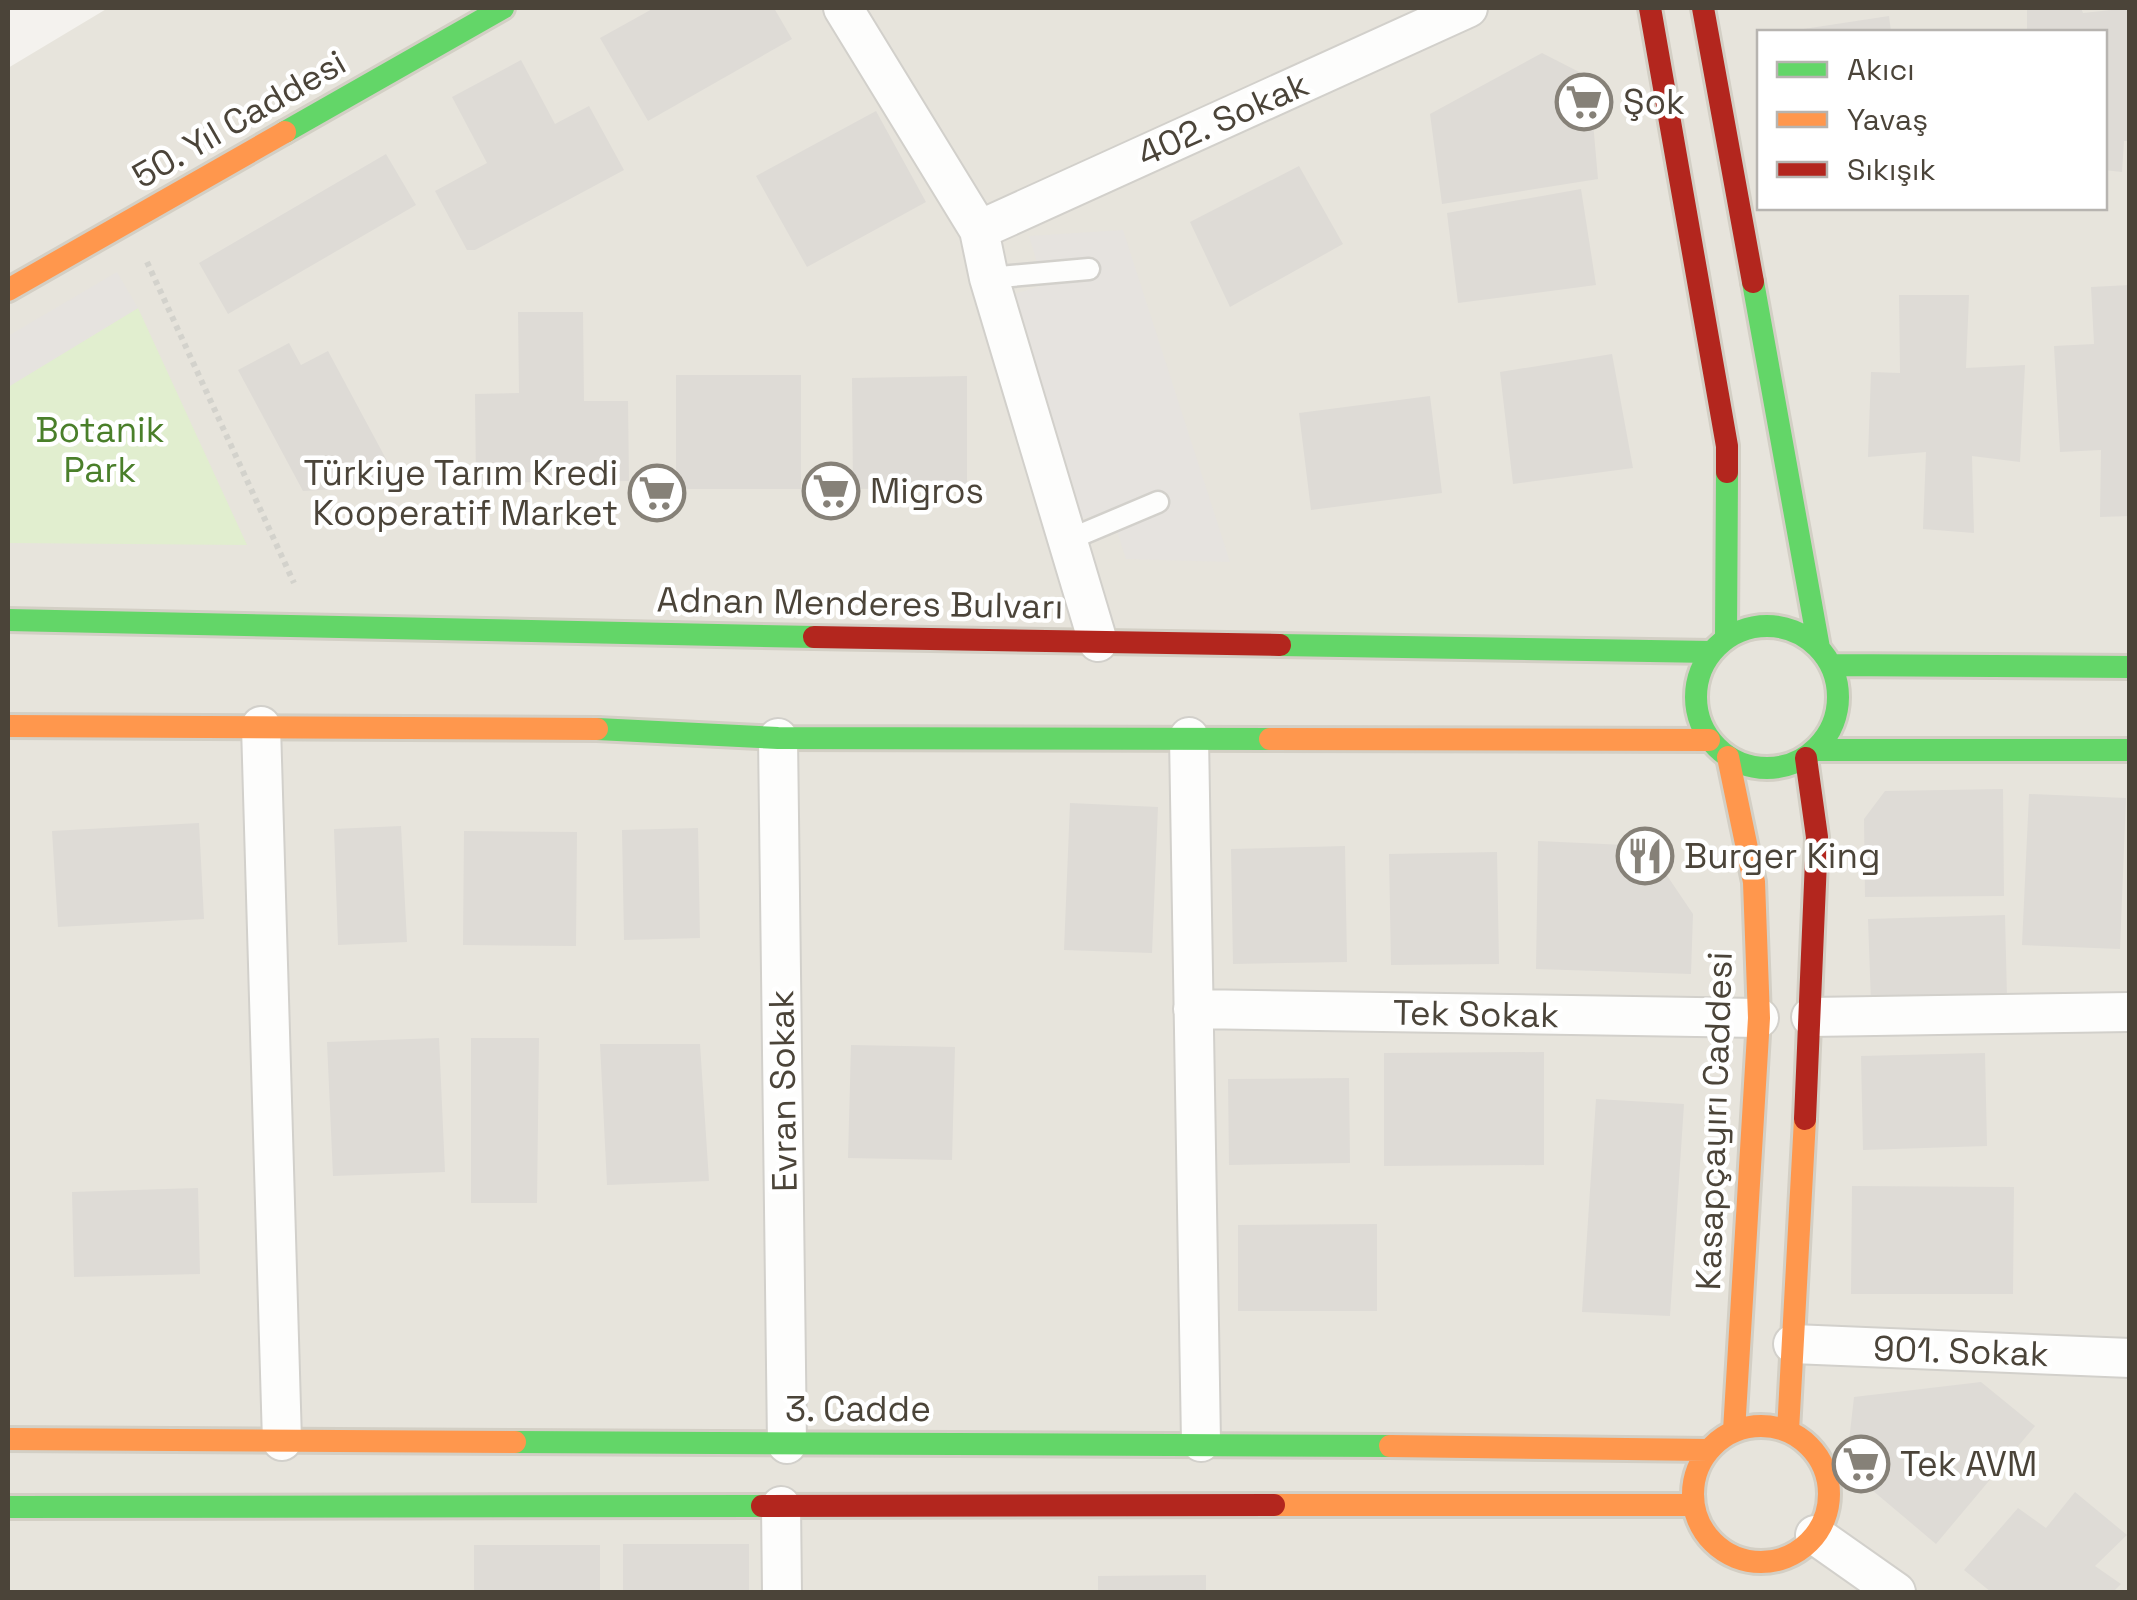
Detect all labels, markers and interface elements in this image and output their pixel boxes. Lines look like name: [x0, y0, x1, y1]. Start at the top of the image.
legend: [1757, 30, 2107, 210]
street label: 50. Yıl Caddesi: [124, 40, 354, 198]
text: Akıcı: [1847, 50, 1915, 89]
street label: 402. Sokak: [1131, 62, 1315, 176]
supermarket icon: Şok: [1554, 72, 1614, 132]
place label: Şok: [1623, 80, 1685, 124]
text: Yavaş: [1847, 100, 1928, 139]
text: Sıkışık: [1847, 150, 1936, 189]
park label: Botanik Park: [35, 408, 165, 492]
place label: Türkiye Tarım Kredi Kooperatif Market: [304, 451, 618, 535]
supermarket icon: Migros: [801, 461, 861, 521]
supermarket icon: Türkiye Tarım Kredi Kooperatif Market: [627, 463, 687, 523]
place label: Migros: [870, 469, 984, 513]
street label: Adnan Menderes Bulvarı: [656, 577, 1064, 629]
restaurant icon: Burger King: [1615, 826, 1675, 886]
place label: Burger King: [1684, 834, 1880, 878]
street label: Kasapçayırı Caddesi: [1686, 951, 1742, 1291]
street label: Evran Sokak: [759, 989, 807, 1192]
street label: Tek Sokak: [1393, 991, 1560, 1037]
street label: 901. Sokak: [1872, 1326, 2050, 1376]
street label: 3. Cadde: [785, 1387, 931, 1431]
supermarket icon: Tek AVM: [1831, 1434, 1891, 1494]
place label: Tek AVM: [1900, 1442, 2037, 1486]

